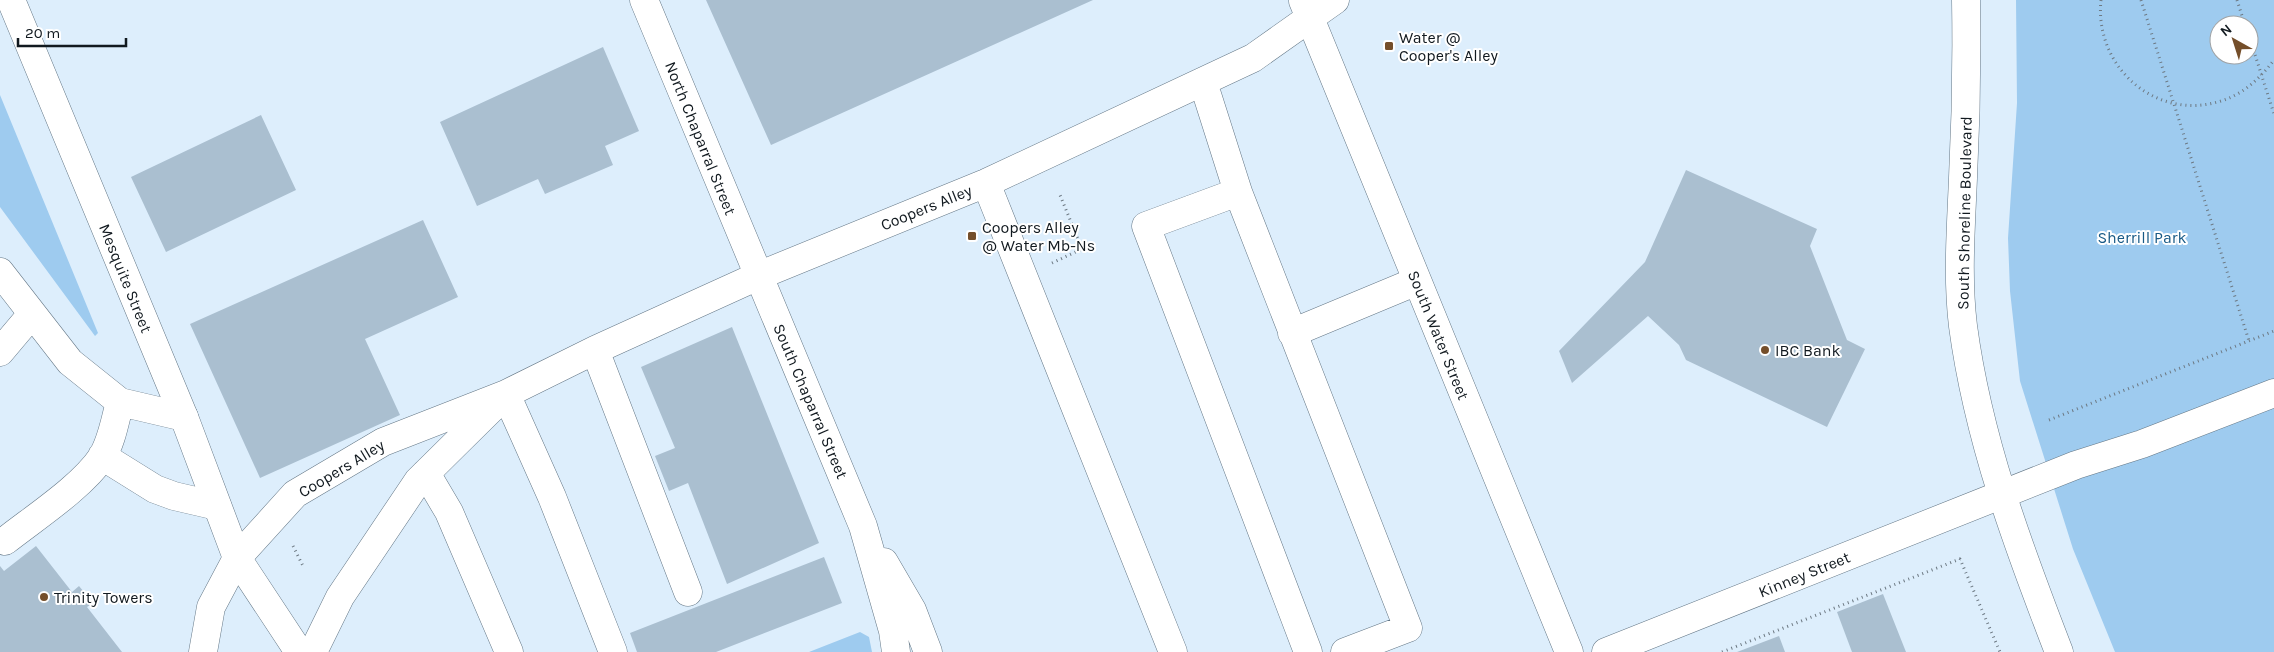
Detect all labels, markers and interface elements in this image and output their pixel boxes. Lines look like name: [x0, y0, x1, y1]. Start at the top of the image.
scale bar: [18, 15, 125, 47]
north arrow: [2209, 15, 2259, 65]
text: N: [2217, 21, 2235, 40]
text: 20 m: [25, 24, 60, 42]
place label: Water @ Cooper's Alley: [1399, 28, 1498, 65]
marker: Water @ Cooper's Alley: [1383, 40, 1395, 52]
street label: North Chaparral Street: [661, 59, 740, 218]
street label: South Shoreline Boulevard: [1953, 116, 1976, 310]
street label: Coopers Alley: [878, 180, 975, 234]
place label: Coopers Alley @ Water Mb-Ns: [982, 218, 1095, 255]
street label: Mesquite Street: [95, 221, 156, 335]
park label: Sherrill Park: [2097, 228, 2187, 247]
marker: Coopers Alley @ Water Mb-Ns: [966, 230, 978, 242]
street label: South Water Street: [1404, 268, 1473, 403]
street label: South Chaparral Street: [769, 321, 852, 482]
place label: IBC Bank: [1775, 341, 1840, 360]
marker: IBC Bank: [1759, 344, 1771, 356]
street label: Coopers Alley: [295, 435, 388, 501]
street label: Kinney Street: [1756, 547, 1853, 601]
place label: Trinity Towers: [54, 588, 153, 607]
marker: Trinity Towers: [38, 591, 50, 603]

